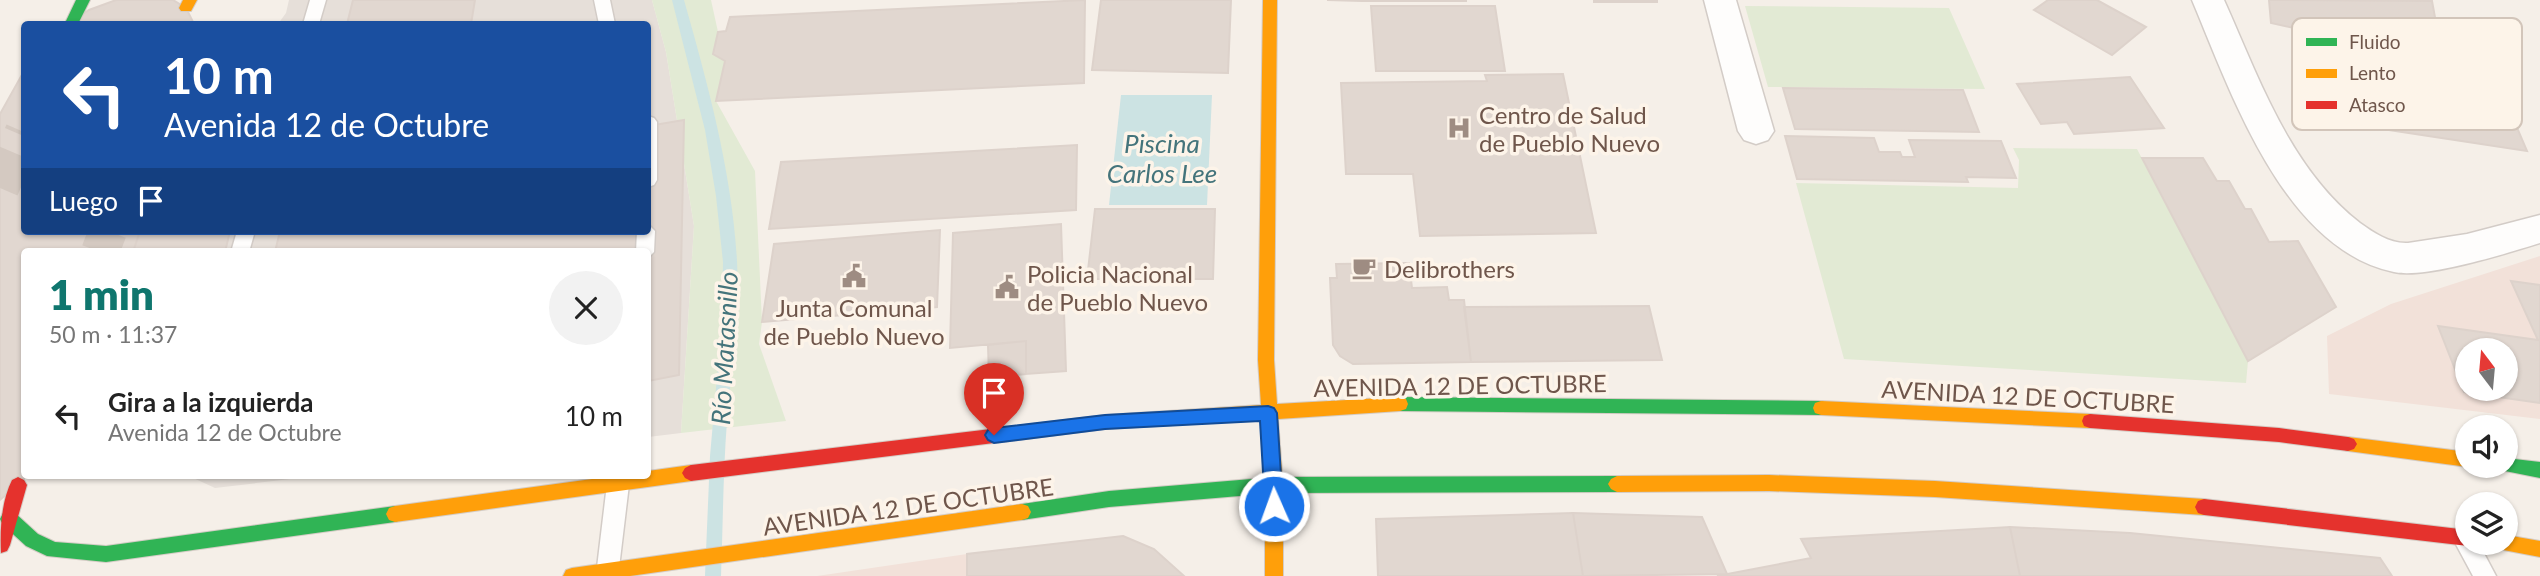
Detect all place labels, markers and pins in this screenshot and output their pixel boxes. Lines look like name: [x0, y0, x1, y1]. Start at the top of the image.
place label: Centro de Salud de Pueblo Nuevo: [1479, 100, 1660, 157]
hospital icon: Centro de Salud de Pueblo Nuevo: [1445, 114, 1473, 142]
cafe icon: Delibrothers: [1350, 254, 1378, 282]
place label: Delibrothers: [1384, 254, 1515, 283]
place label: Policia Nacional de Pueblo Nuevo: [1027, 259, 1208, 316]
public building icon: Junta Comunal de Pueblo Nuevo: [840, 262, 868, 290]
public building icon: Policia Nacional de Pueblo Nuevo: [993, 273, 1021, 301]
place label: Junta Comunal de Pueblo Nuevo: [763, 293, 945, 350]
pin: [964, 363, 1024, 435]

